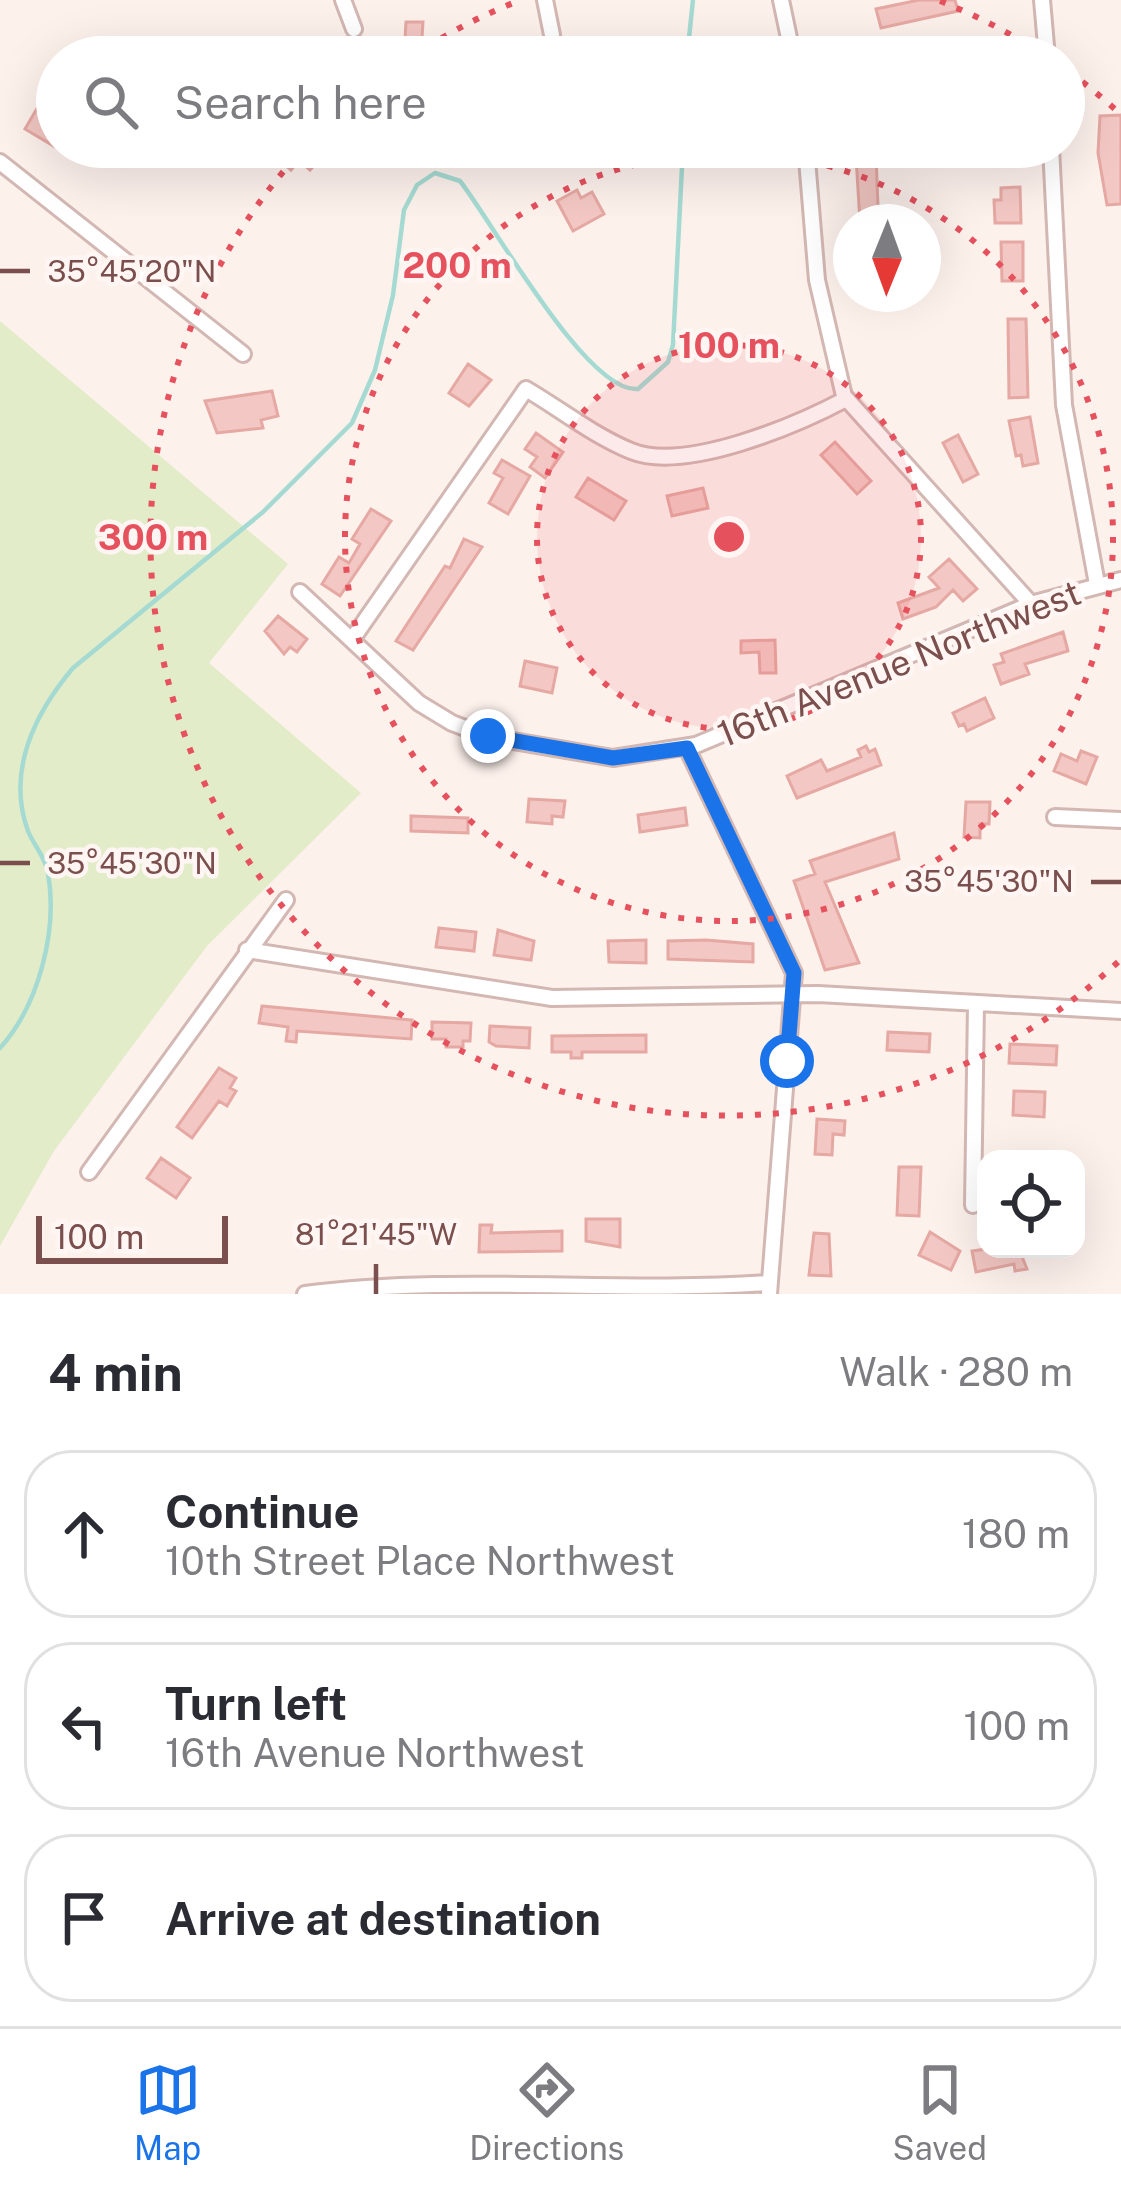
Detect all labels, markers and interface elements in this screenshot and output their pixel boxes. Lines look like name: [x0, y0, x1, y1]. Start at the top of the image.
search box: [36, 36, 1085, 168]
icon: search: [78, 69, 144, 135]
text: Search here: [174, 76, 427, 129]
north arrow: [833, 204, 941, 312]
text: 200 m: [402, 244, 512, 286]
text: 35°45'20"N: [48, 253, 216, 289]
text: 100 m: [678, 324, 780, 366]
text: 300 m: [98, 516, 208, 558]
centre of rings: [708, 516, 750, 558]
street label: 16th Avenue Northwest: [711, 571, 1087, 755]
route end: [461, 709, 515, 763]
text: 35°45'30"N: [47, 845, 217, 881]
text: 35°45'30"N: [904, 863, 1074, 899]
route start: [760, 1034, 814, 1088]
map controls: [977, 1150, 1085, 1258]
button: locate: [977, 1150, 1085, 1258]
scale bar: [36, 1210, 228, 1263]
text: 81°21'45"W: [295, 1216, 457, 1252]
text: 100 m: [54, 1218, 144, 1256]
text: 4 min: [48, 1343, 183, 1402]
text: Walk · 280 m: [839, 1349, 1073, 1395]
text: Continue: [165, 1485, 359, 1538]
icon: ahead: [51, 1501, 117, 1567]
text: 180 m: [962, 1511, 1070, 1557]
text: 10th Street Place Northwest: [165, 1538, 675, 1584]
text: Turn left: [165, 1677, 347, 1730]
icon: left: [51, 1693, 117, 1759]
text: 100 m: [963, 1703, 1070, 1749]
text: 16th Avenue Northwest: [165, 1730, 585, 1776]
icon: arrive: [51, 1885, 117, 1951]
text: Arrive at destination: [165, 1892, 601, 1945]
tab: Map: [134, 2057, 201, 2167]
tab: Directions: [469, 2057, 624, 2167]
tab: Saved: [893, 2057, 987, 2167]

